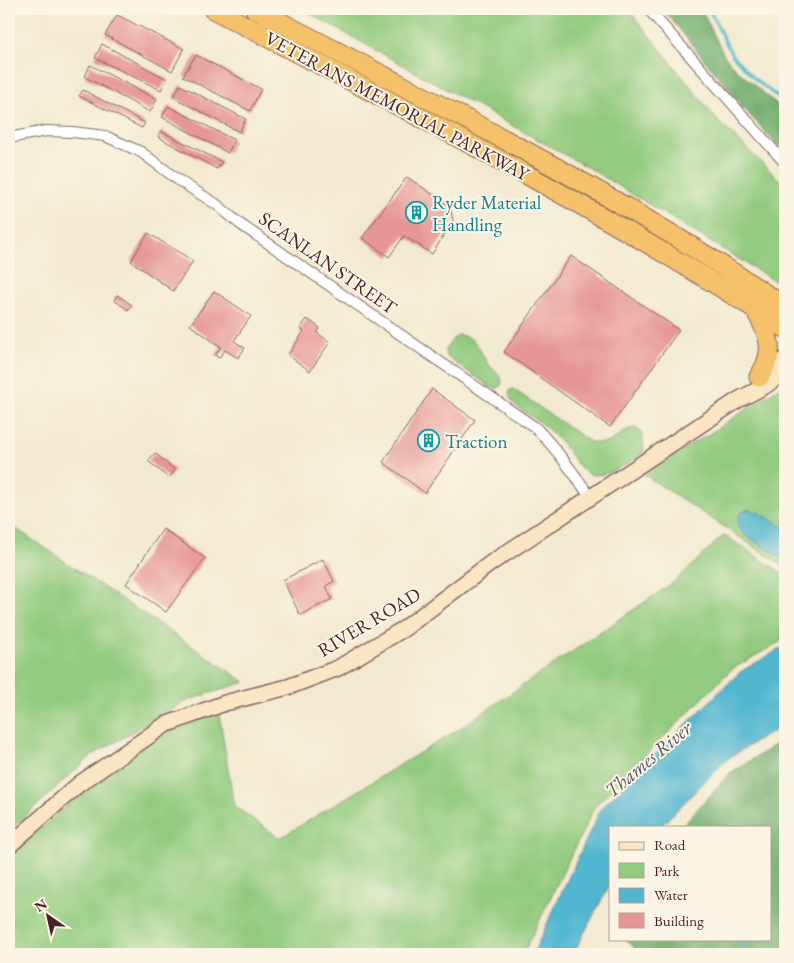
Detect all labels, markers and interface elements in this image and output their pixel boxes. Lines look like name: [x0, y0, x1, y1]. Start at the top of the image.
street label: VETERANS MEMORIAL PARKWAY: [261, 26, 534, 187]
place label: Ryder Material Handling: [432, 190, 542, 237]
building icon: Ryder Material Handling: [404, 201, 428, 225]
street label: SCANLAN STREET: [254, 206, 402, 320]
building icon: Traction: [417, 429, 441, 453]
place label: Traction: [445, 429, 508, 454]
street label: RIVER ROAD: [313, 581, 425, 663]
water label: Thames River: [599, 714, 698, 803]
legend: [609, 826, 772, 940]
text: Road: [654, 835, 686, 854]
text: Park: [654, 861, 681, 880]
text: Water: [654, 885, 688, 904]
north arrow: [22, 890, 72, 940]
text: N: [31, 894, 51, 916]
text: Building: [654, 911, 704, 930]

